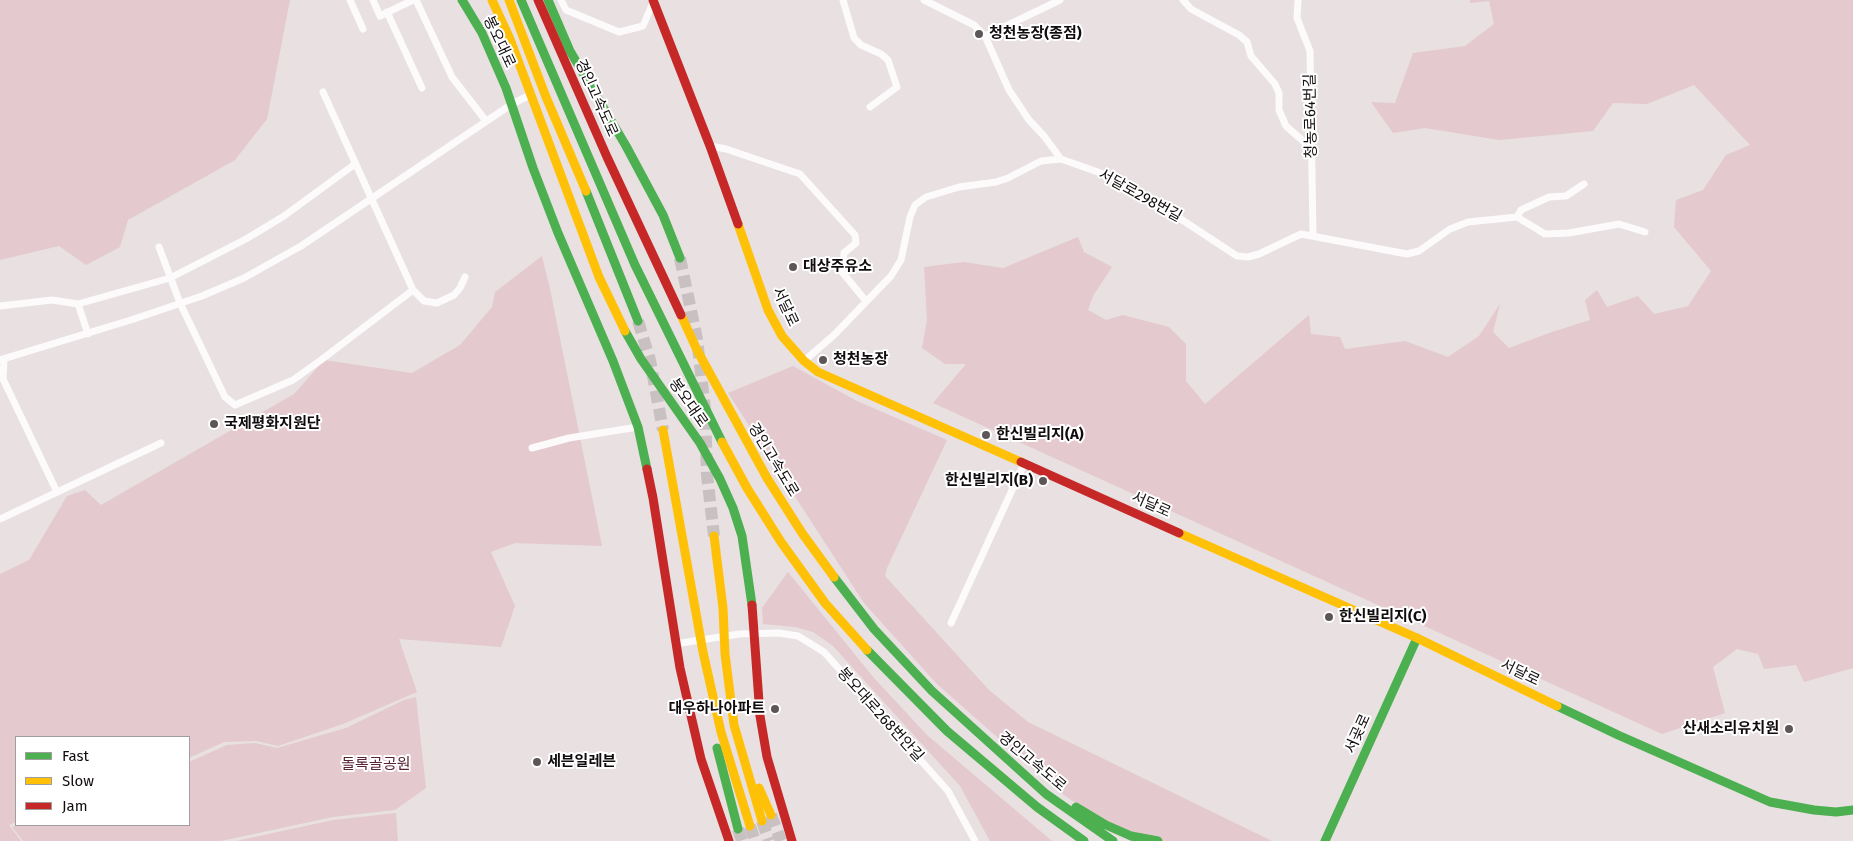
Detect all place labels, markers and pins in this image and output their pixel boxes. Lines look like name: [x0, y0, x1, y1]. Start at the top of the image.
place label: 청천농장(종점): [989, 25, 1082, 43]
marker: 청천농장(종점): [973, 28, 985, 40]
place label: 대상주유소: [803, 258, 872, 276]
marker: 대상주유소: [787, 261, 799, 273]
place label: 청천농장: [833, 351, 888, 369]
marker: 청천농장: [817, 354, 829, 366]
place label: 국제평화지원단: [224, 415, 321, 433]
marker: 국제평화지원단: [208, 418, 220, 430]
place label: 한신빌리지(A): [996, 426, 1084, 444]
marker: 한신빌리지(A): [980, 429, 992, 441]
place label: 한신빌리지(B): [945, 472, 1033, 490]
marker: 한신빌리지(B): [1037, 475, 1049, 487]
place label: 한신빌리지(C): [1339, 608, 1426, 626]
marker: 한신빌리지(C): [1323, 611, 1335, 623]
place label: 대우하나아파트: [668, 700, 765, 718]
marker: 대우하나아파트: [769, 703, 781, 715]
place label: 산새소리유치원: [1682, 720, 1779, 738]
marker: 산새소리유치원: [1783, 723, 1795, 735]
place label: 세븐일레븐: [547, 753, 616, 771]
marker: 세븐일레븐: [531, 756, 543, 768]

